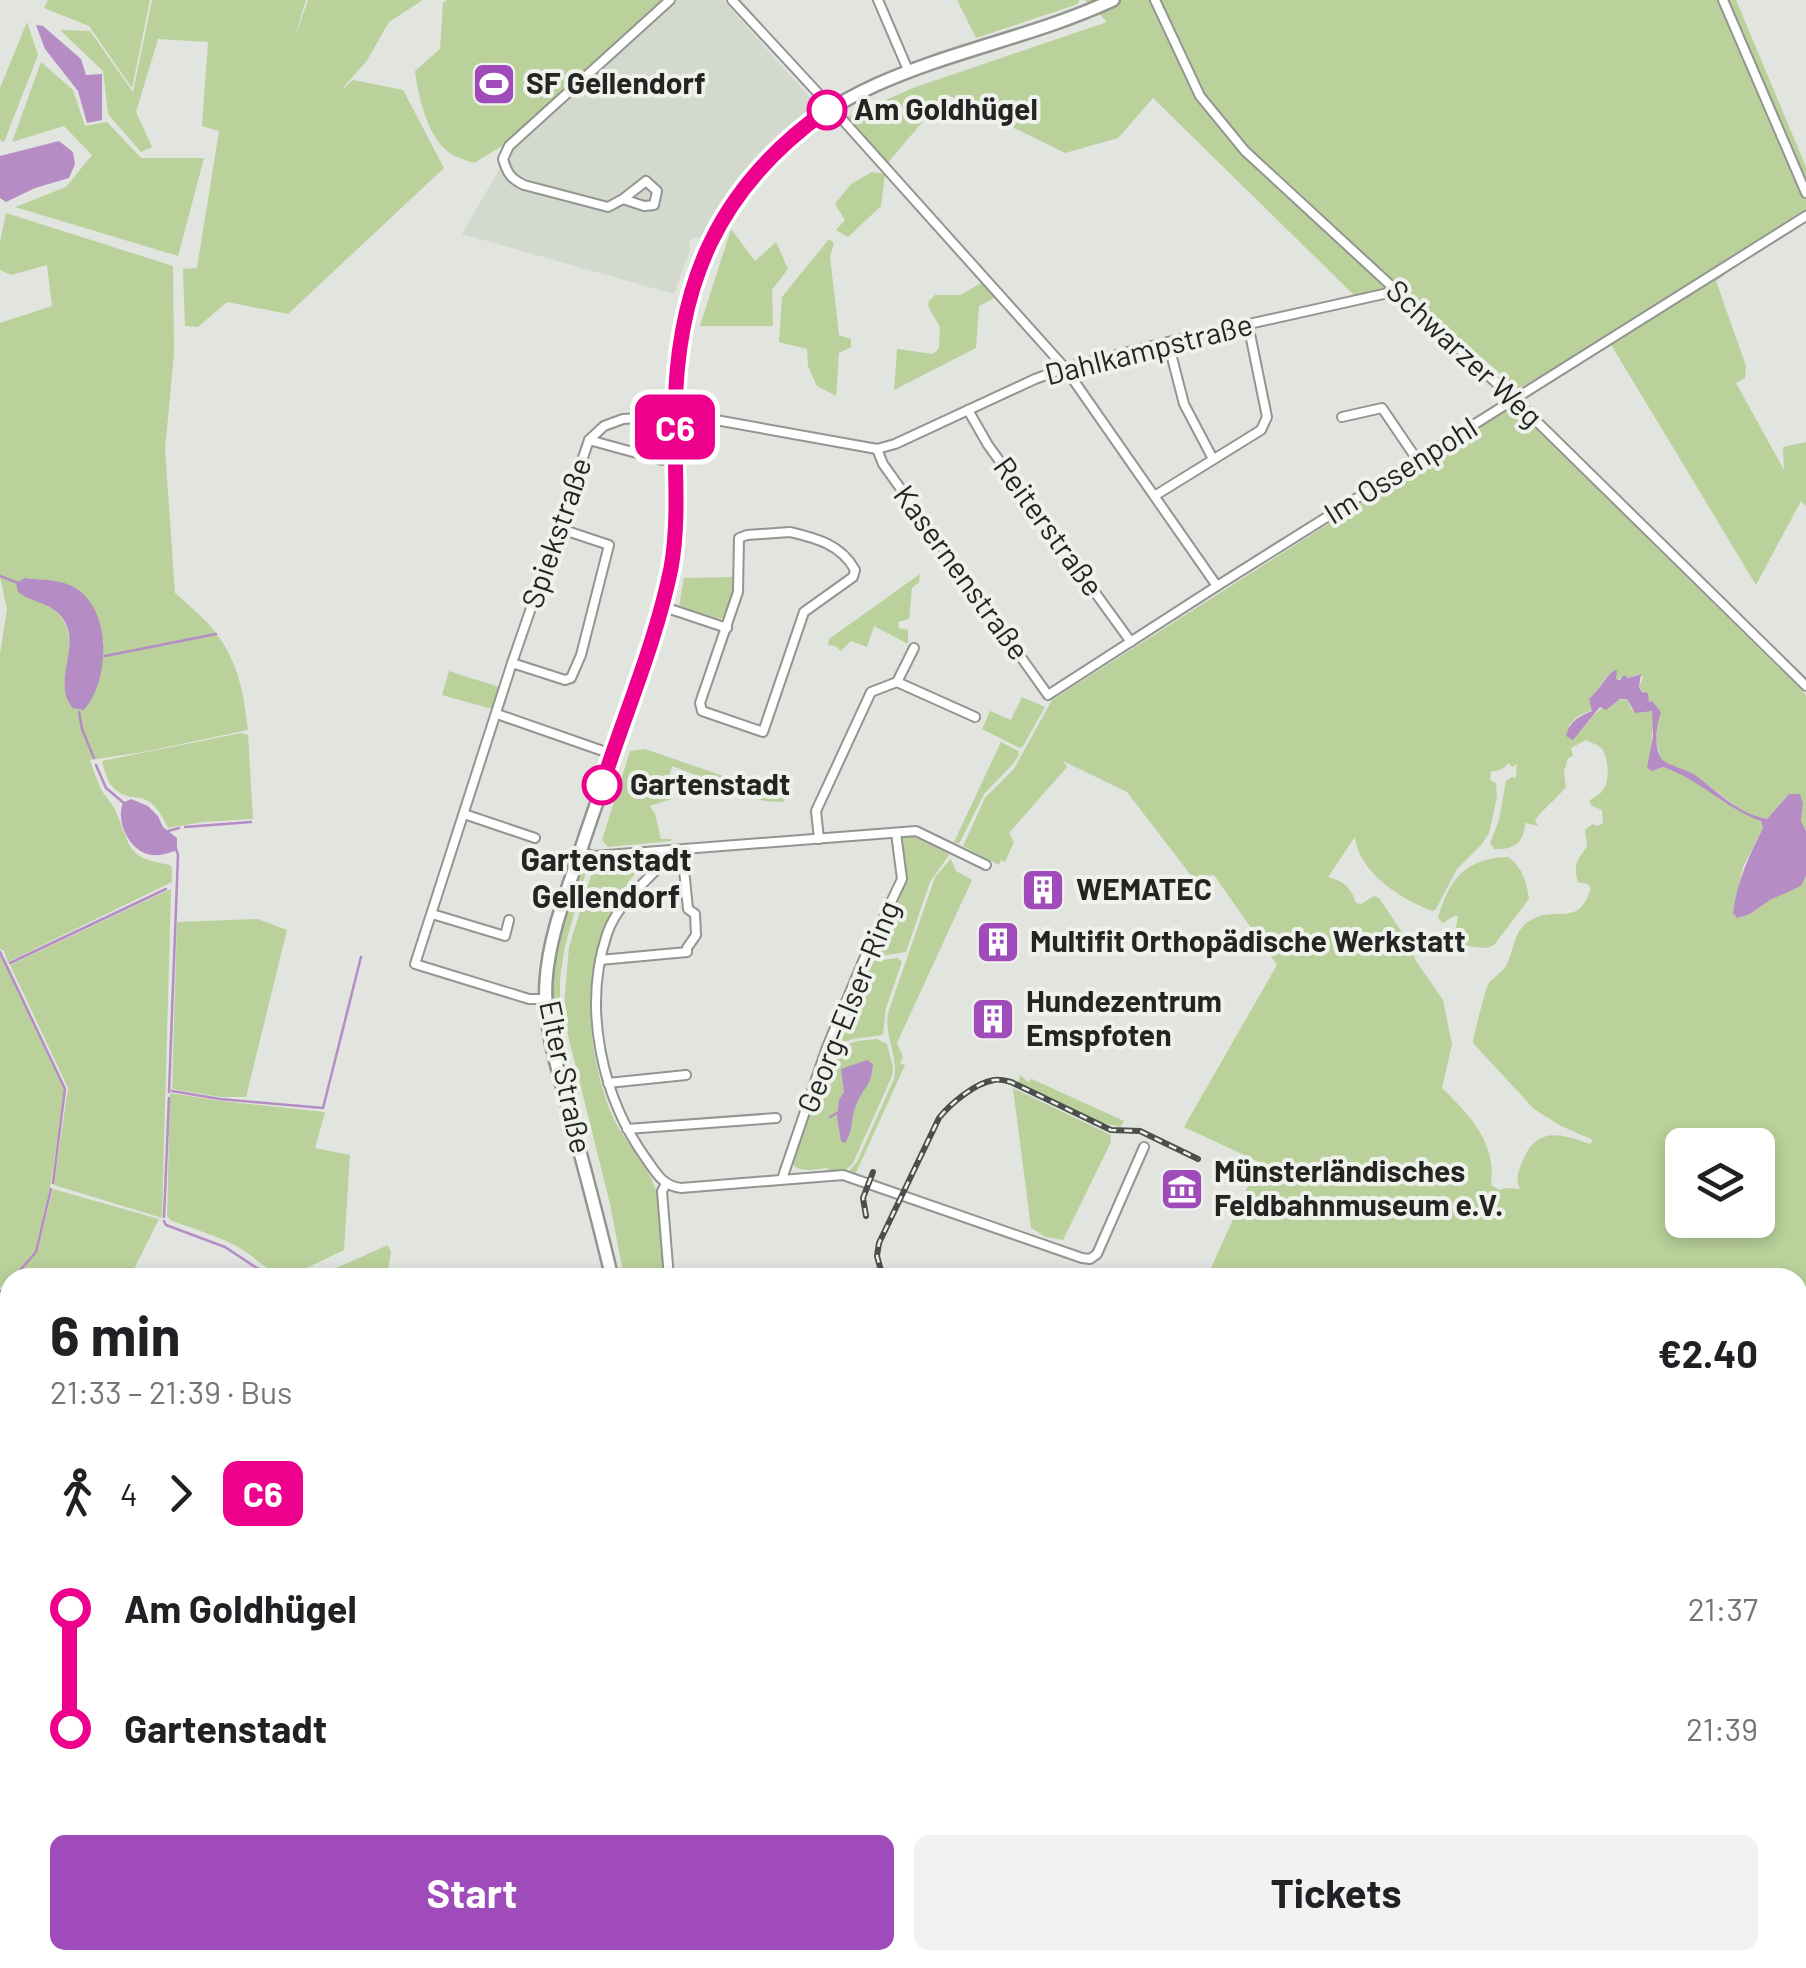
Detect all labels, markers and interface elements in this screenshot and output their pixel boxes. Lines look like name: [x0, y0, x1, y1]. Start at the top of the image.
sports icon: SF Gellendorf: [471, 61, 517, 107]
place label: SF Gellendorf: [526, 64, 706, 100]
place label: Am Goldhügel: [854, 90, 1038, 126]
marker: Am Goldhügel: [808, 91, 846, 129]
street label: Schwarzer Weg: [1380, 271, 1551, 434]
street label: Dahlkampstraße: [1041, 305, 1256, 391]
line badge: C6: [630, 394, 720, 460]
text: C6: [655, 406, 695, 448]
street label: Im Ossenpohl: [1317, 408, 1483, 531]
street label: Reiterstraße: [987, 449, 1112, 603]
street label: Spiekstraße: [513, 452, 598, 612]
street label: Kasernenstraße: [887, 477, 1038, 666]
place label: Gartenstadt: [630, 765, 790, 801]
marker: Gartenstadt: [583, 766, 621, 804]
district label: Gartenstadt Gellendorf: [520, 839, 692, 914]
building icon: WEMATEC: [1020, 867, 1066, 913]
place label: WEMATEC: [1076, 870, 1212, 906]
street label: Georg-Elser-Ring: [788, 895, 906, 1117]
building icon: Multifit Orthopädische Werkstatt: [975, 919, 1021, 965]
place label: Multifit Orthopädische Werkstatt: [1030, 922, 1466, 958]
place label: Hundezentrum Emspfoten: [1026, 982, 1222, 1052]
building icon: Hundezentrum Emspfoten: [970, 996, 1016, 1042]
street label: Elter Straße: [533, 997, 601, 1157]
map controls: [1665, 1128, 1775, 1238]
button: layers: [1665, 1128, 1775, 1238]
place label: Münsterländisches Feldbahnmuseum e.V.: [1214, 1152, 1503, 1222]
museum icon: Münsterländisches Feldbahnmuseum e.V.: [1159, 1166, 1205, 1212]
text: 6 min: [50, 1301, 181, 1367]
text: €2.40: [1658, 1330, 1758, 1376]
text: 21:33 – 21:39 · Bus: [50, 1372, 293, 1410]
icon: walk: [50, 1466, 105, 1521]
icon: forward: [153, 1466, 208, 1521]
text: C6: [243, 1472, 283, 1514]
text: 4: [120, 1474, 138, 1512]
text: Am Goldhügel: [124, 1585, 357, 1631]
text: 21:37: [1688, 1589, 1758, 1627]
text: Gartenstadt: [124, 1705, 327, 1751]
text: 21:39: [1686, 1709, 1758, 1747]
button: Start: [50, 1835, 894, 1950]
button: Tickets: [914, 1835, 1758, 1950]

